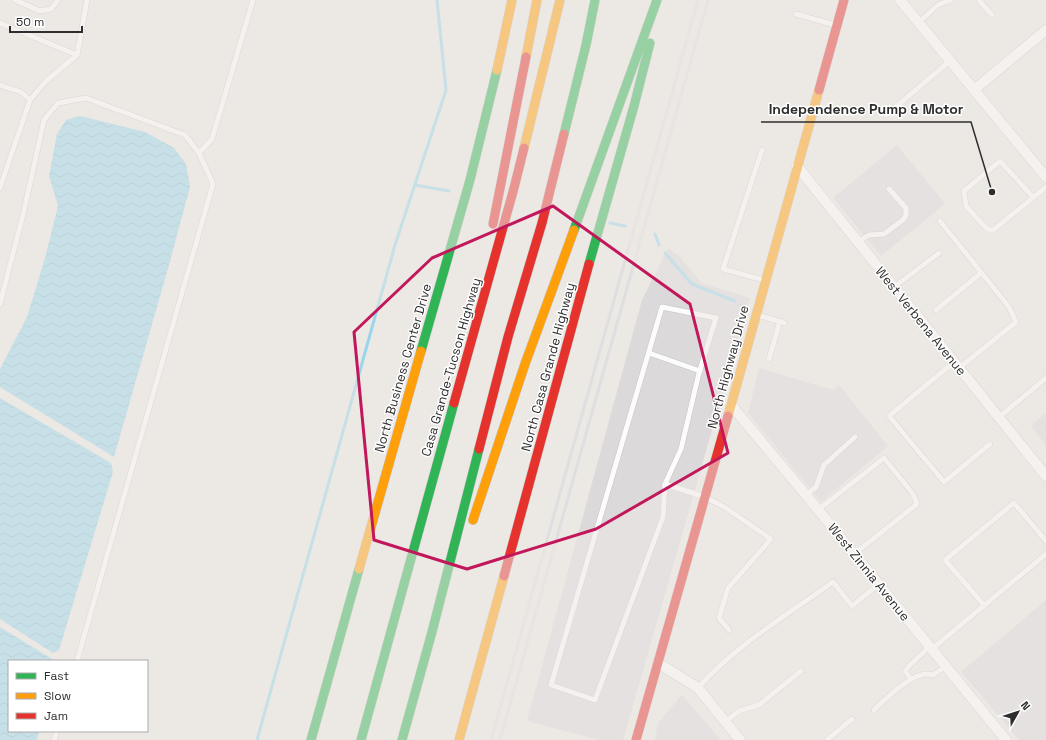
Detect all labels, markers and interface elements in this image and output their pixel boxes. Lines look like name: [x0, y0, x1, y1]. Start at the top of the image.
scale bar: [10, 8, 82, 34]
text: 50 m: [16, 14, 44, 30]
callout: Independence Pump & Motor: [761, 96, 971, 122]
text: Independence Pump & Motor: [769, 100, 964, 118]
street label: West Verbena Avenue: [872, 263, 970, 379]
street label: Casa Grande-Tucson Highway: [417, 276, 485, 458]
street label: North Casa Grande Highway: [517, 281, 579, 453]
street label: North Business Center Drive: [371, 282, 435, 454]
street label: North Highway Drive: [703, 304, 753, 430]
street label: West Zinnia Avenue: [824, 520, 914, 624]
legend: [8, 660, 148, 732]
text: Fast: [44, 668, 69, 684]
text: Slow: [44, 688, 71, 704]
north arrow: [998, 692, 1038, 732]
text: N: [1018, 698, 1034, 713]
text: Jam: [44, 708, 68, 724]

